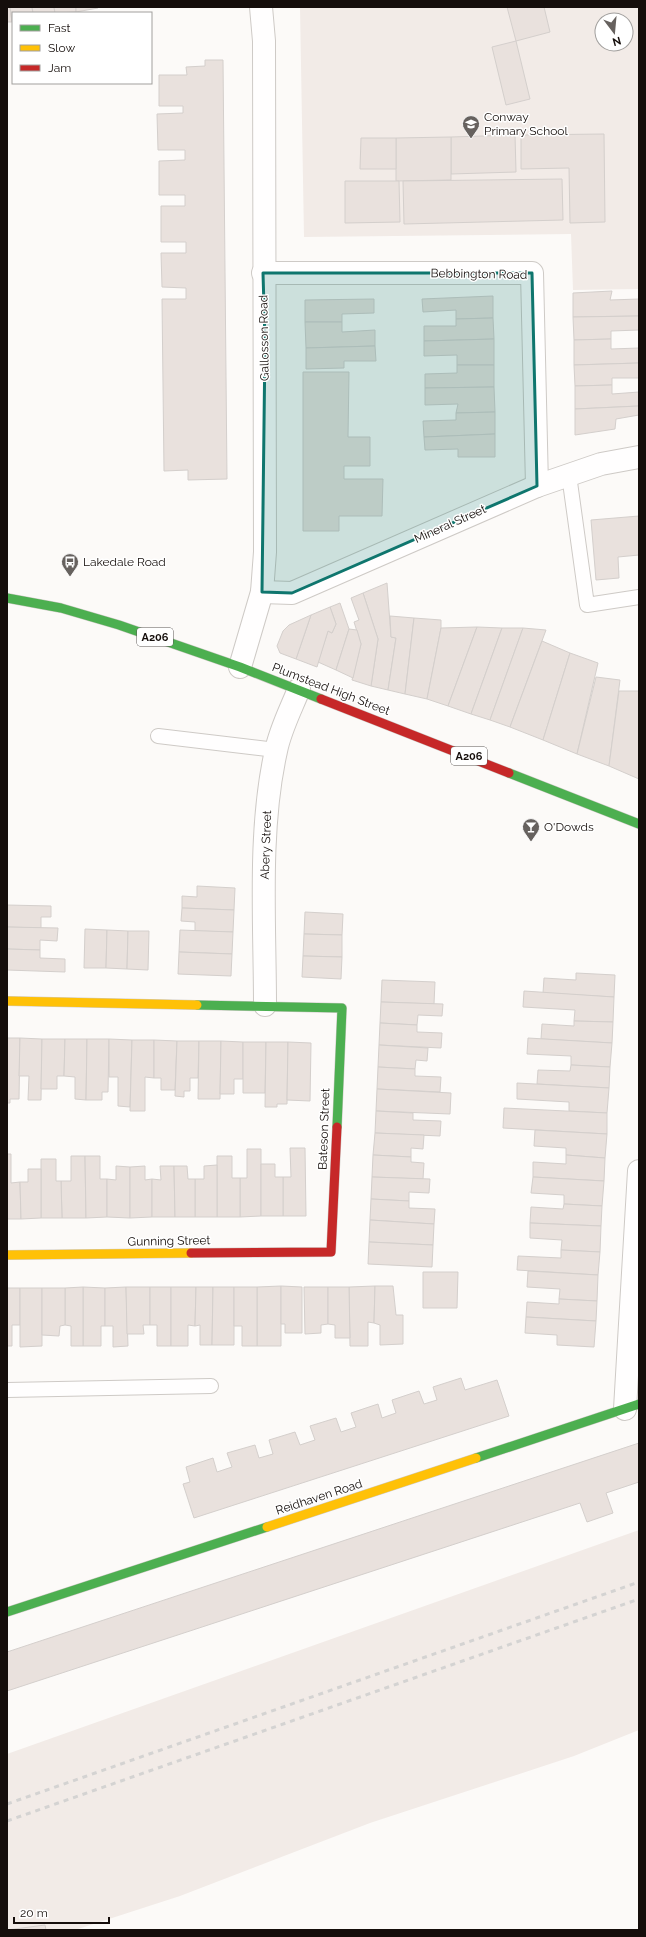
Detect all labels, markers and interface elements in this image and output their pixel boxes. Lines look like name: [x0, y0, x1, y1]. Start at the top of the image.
legend: [12, 12, 152, 84]
north arrow: [594, 12, 634, 52]
text: Fast: [48, 21, 71, 35]
text: N: [611, 34, 622, 49]
text: Slow: [48, 41, 75, 55]
text: Jam: [48, 61, 71, 75]
place label: Conway Primary School: [484, 110, 568, 138]
school or university icon: Conway Primary School: [461, 114, 481, 139]
street label: Bebbington Road: [430, 266, 528, 282]
street label: Gallosson Road: [256, 295, 272, 381]
street label: Mineral Street: [412, 502, 488, 546]
bus stop icon: Lakedale Road: [60, 552, 80, 577]
place label: Lakedale Road: [83, 555, 166, 569]
road number: A206: [137, 628, 173, 646]
street label: Plumstead High Street: [270, 660, 392, 718]
road number: A206: [451, 747, 487, 765]
street label: Abery Street: [258, 810, 274, 880]
bar icon: O'Dowds: [521, 817, 541, 842]
place label: O'Dowds: [544, 820, 594, 834]
street label: Bateson Street: [316, 1088, 332, 1170]
street label: Gunning Street: [127, 1233, 211, 1249]
street label: Reidhaven Road: [274, 1476, 364, 1518]
scale bar: [14, 1899, 109, 1925]
text: 20 m: [20, 1906, 48, 1920]

